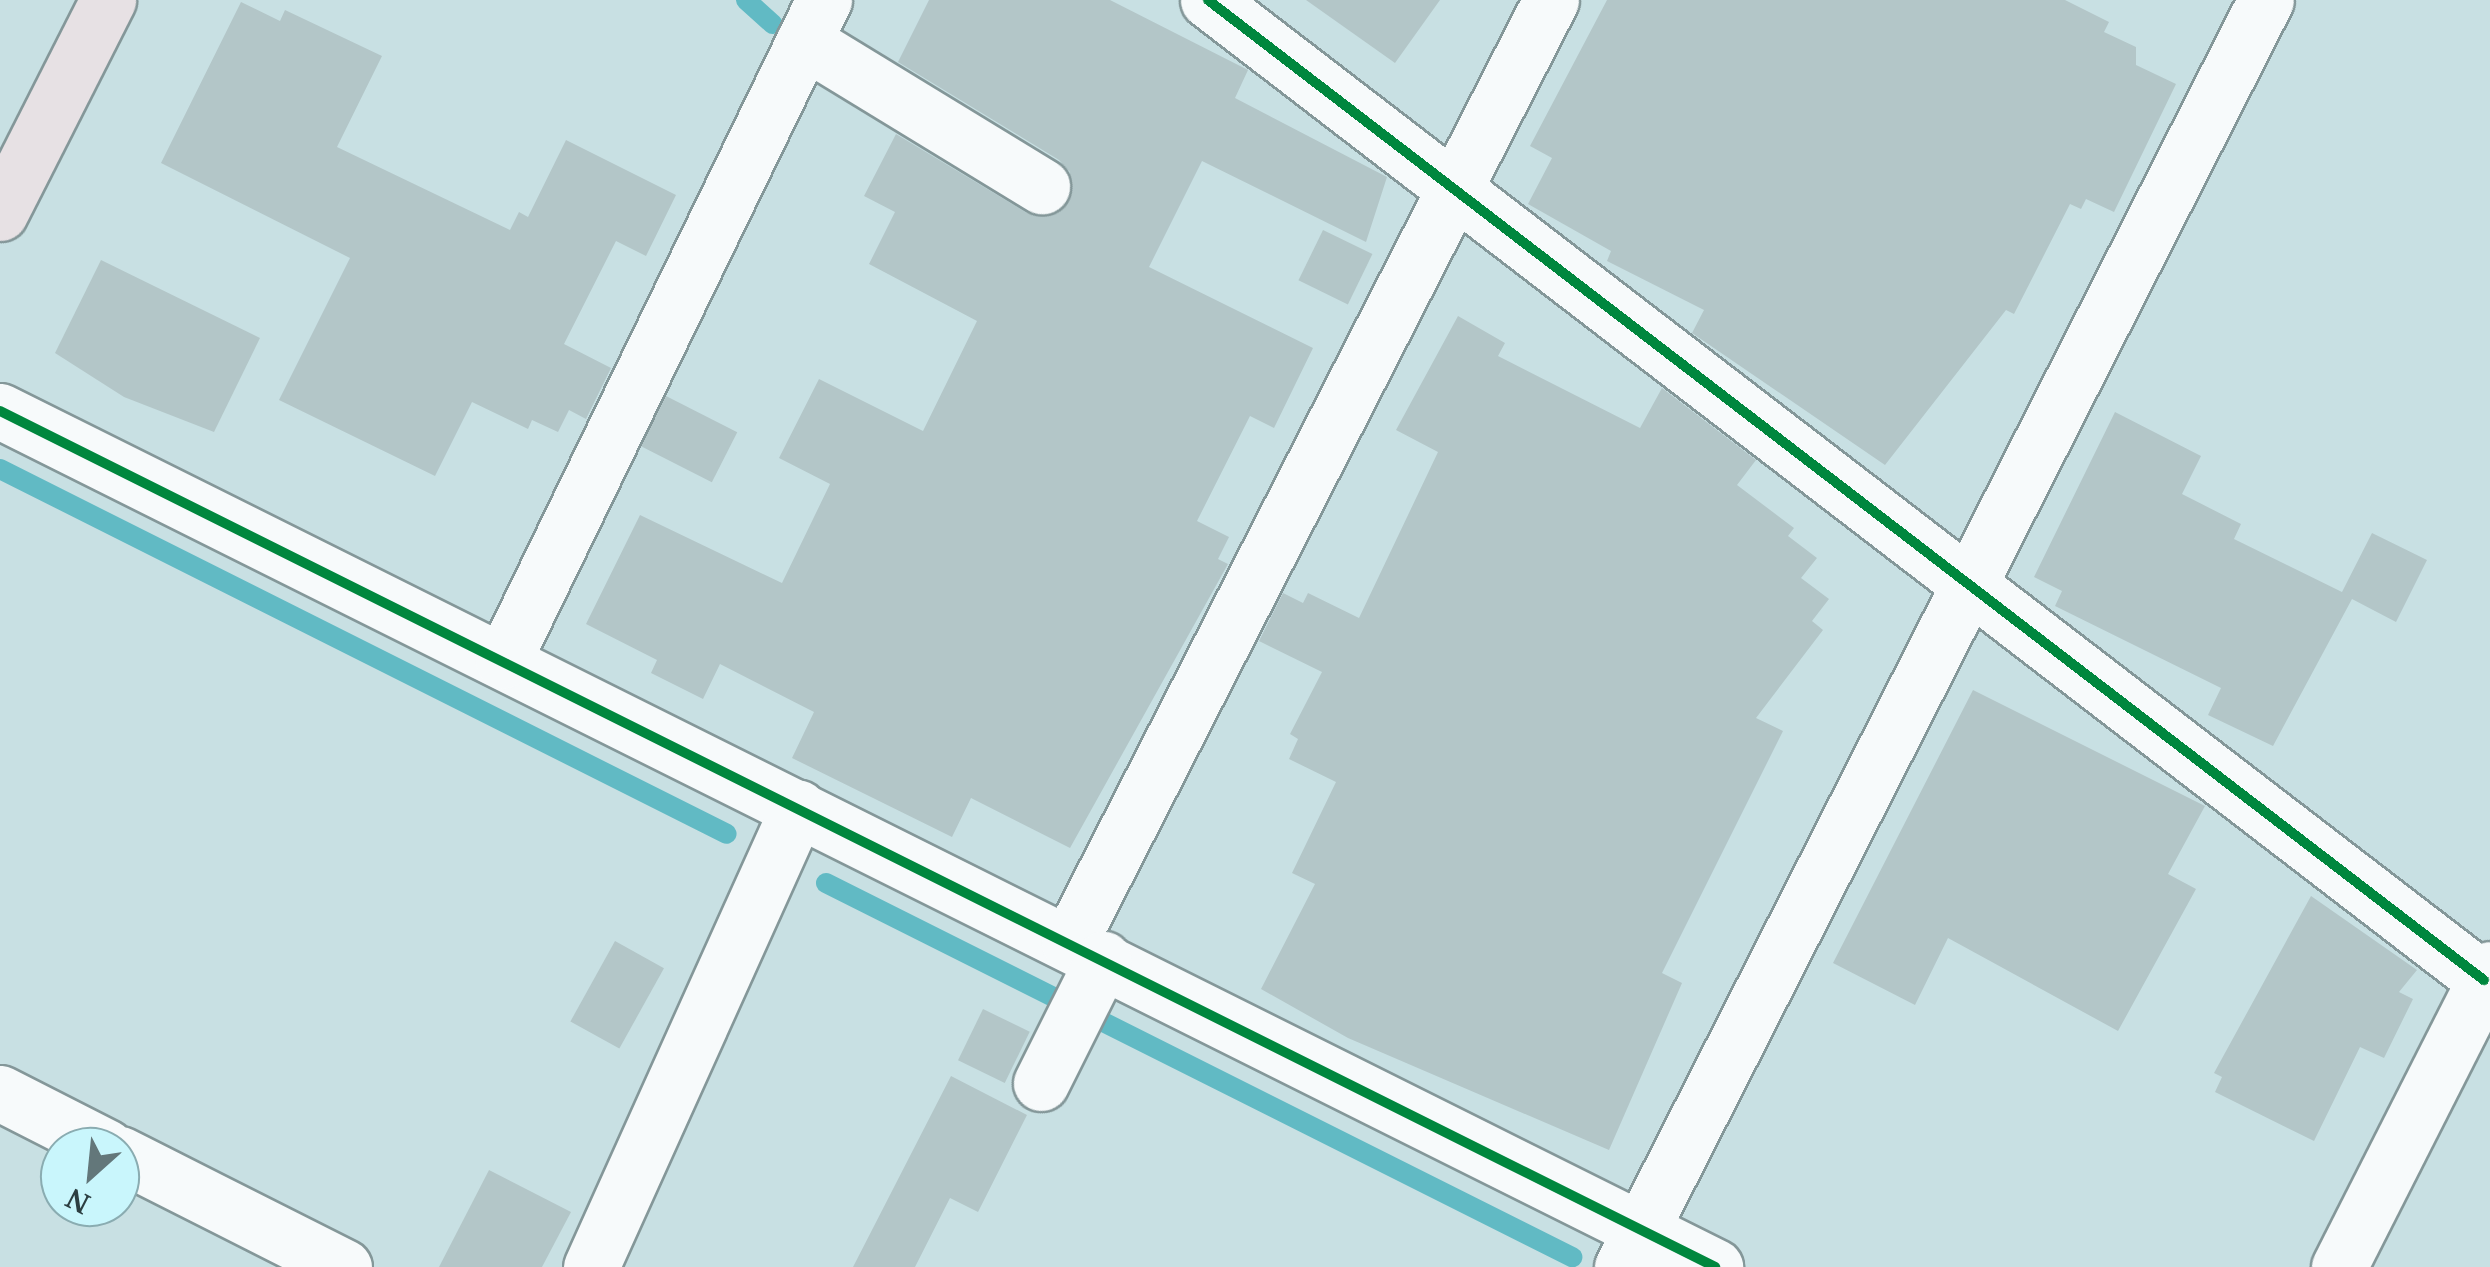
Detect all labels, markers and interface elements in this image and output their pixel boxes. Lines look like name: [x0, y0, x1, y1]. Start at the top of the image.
north arrow: [40, 1127, 140, 1227]
text: N: [59, 1180, 96, 1224]

